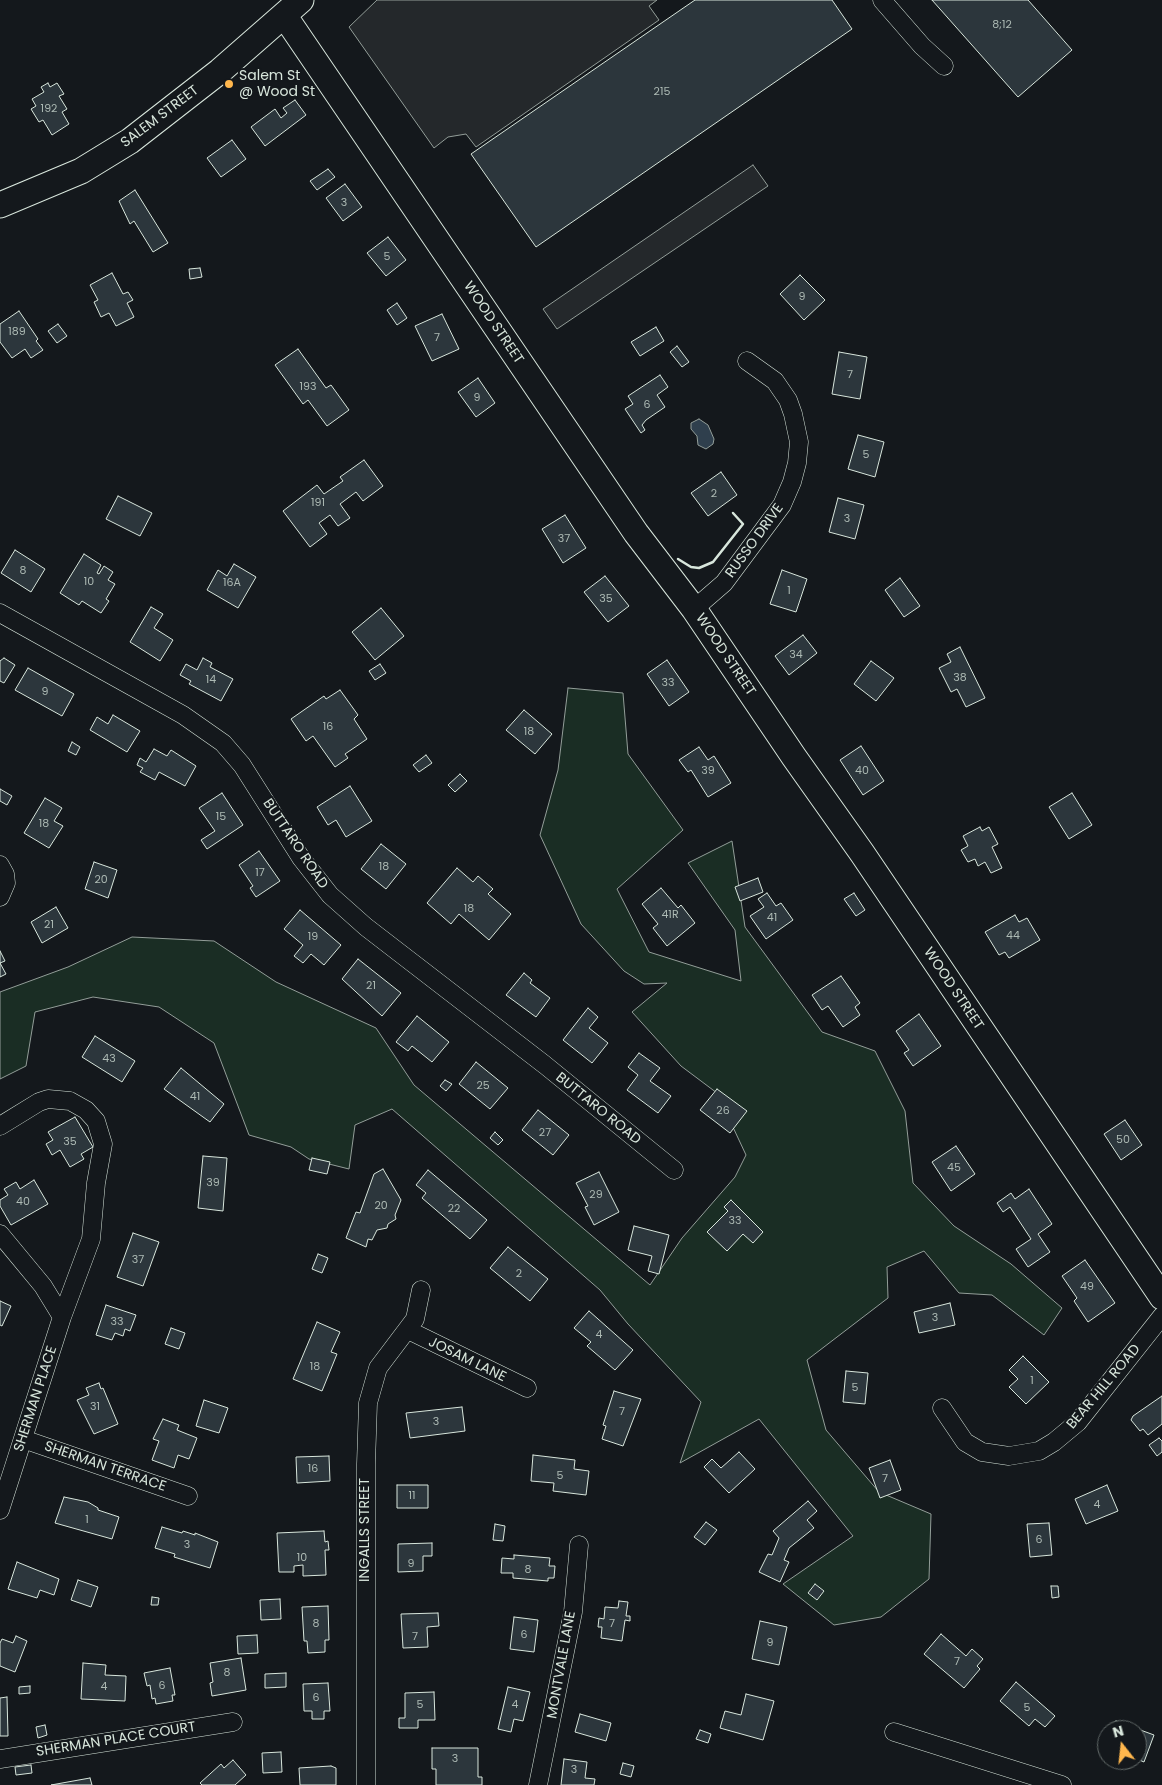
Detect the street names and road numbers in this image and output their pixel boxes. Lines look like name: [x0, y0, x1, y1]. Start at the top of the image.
street label: SALEM STREET: [118, 82, 202, 152]
street label: WOOD STREET: [459, 279, 527, 367]
street label: RUSSO DRIVE: [722, 501, 788, 581]
street label: WOOD STREET: [691, 611, 759, 699]
street label: BUTTARO ROAD: [259, 796, 331, 892]
street label: WOOD STREET: [919, 945, 987, 1033]
street label: BUTTARO ROAD: [552, 1070, 644, 1148]
street label: JOSAM LANE: [425, 1334, 509, 1386]
street label: BEAR HILL ROAD: [1064, 1341, 1144, 1433]
street label: SHERMAN PLACE: [11, 1344, 61, 1454]
street label: SHERMAN TERRACE: [42, 1438, 168, 1496]
street label: INGALLS STREET: [357, 1478, 373, 1582]
street label: MONTVALE LANE: [544, 1610, 580, 1720]
street label: SHERMAN PLACE COURT: [35, 1719, 197, 1761]

